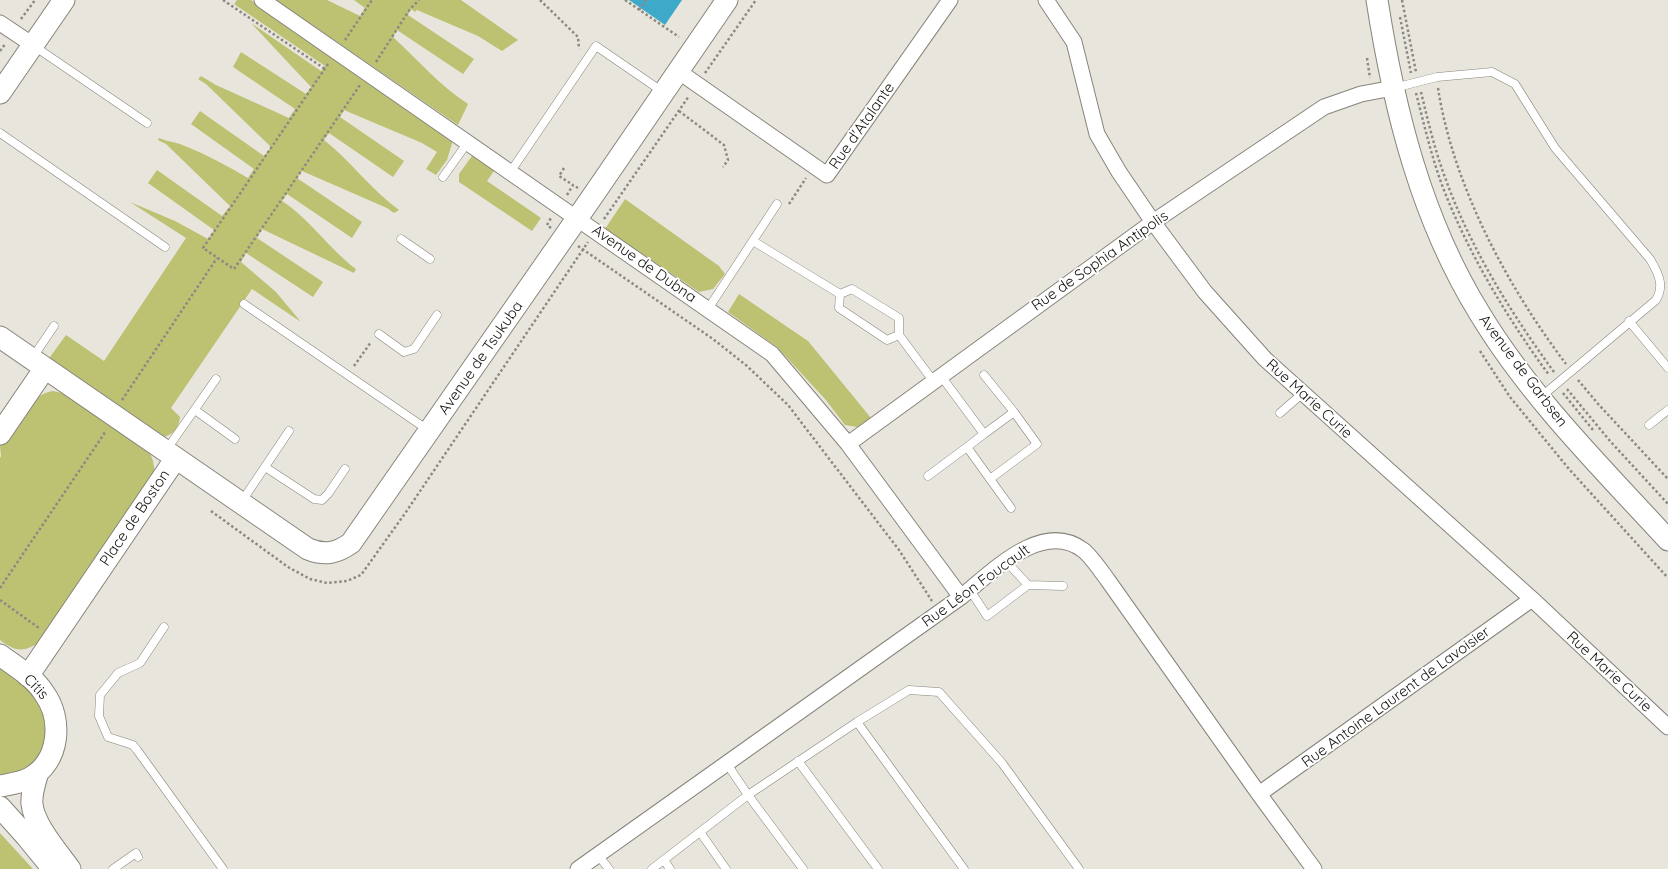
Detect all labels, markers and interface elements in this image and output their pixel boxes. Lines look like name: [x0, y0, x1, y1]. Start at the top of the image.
street label: Rue d'Atalante: [826, 79, 898, 173]
street label: Rue de Sophia Antipolis: [1028, 207, 1172, 315]
street label: Avenue de Dubna: [588, 221, 700, 307]
street label: Avenue de Tsukuba: [435, 298, 527, 418]
street label: Avenue de Garbsen: [1475, 311, 1571, 431]
street label: Rue Marie Curie: [1262, 356, 1356, 442]
street label: Place de Boston: [96, 467, 174, 569]
street label: Rue Léon Foucault: [919, 541, 1033, 631]
street label: Rue Antoine Laurent de Lavoisier: [1298, 623, 1494, 771]
street label: Rue Marie Curie: [1563, 628, 1655, 716]
street label: Citis: [20, 671, 52, 703]

